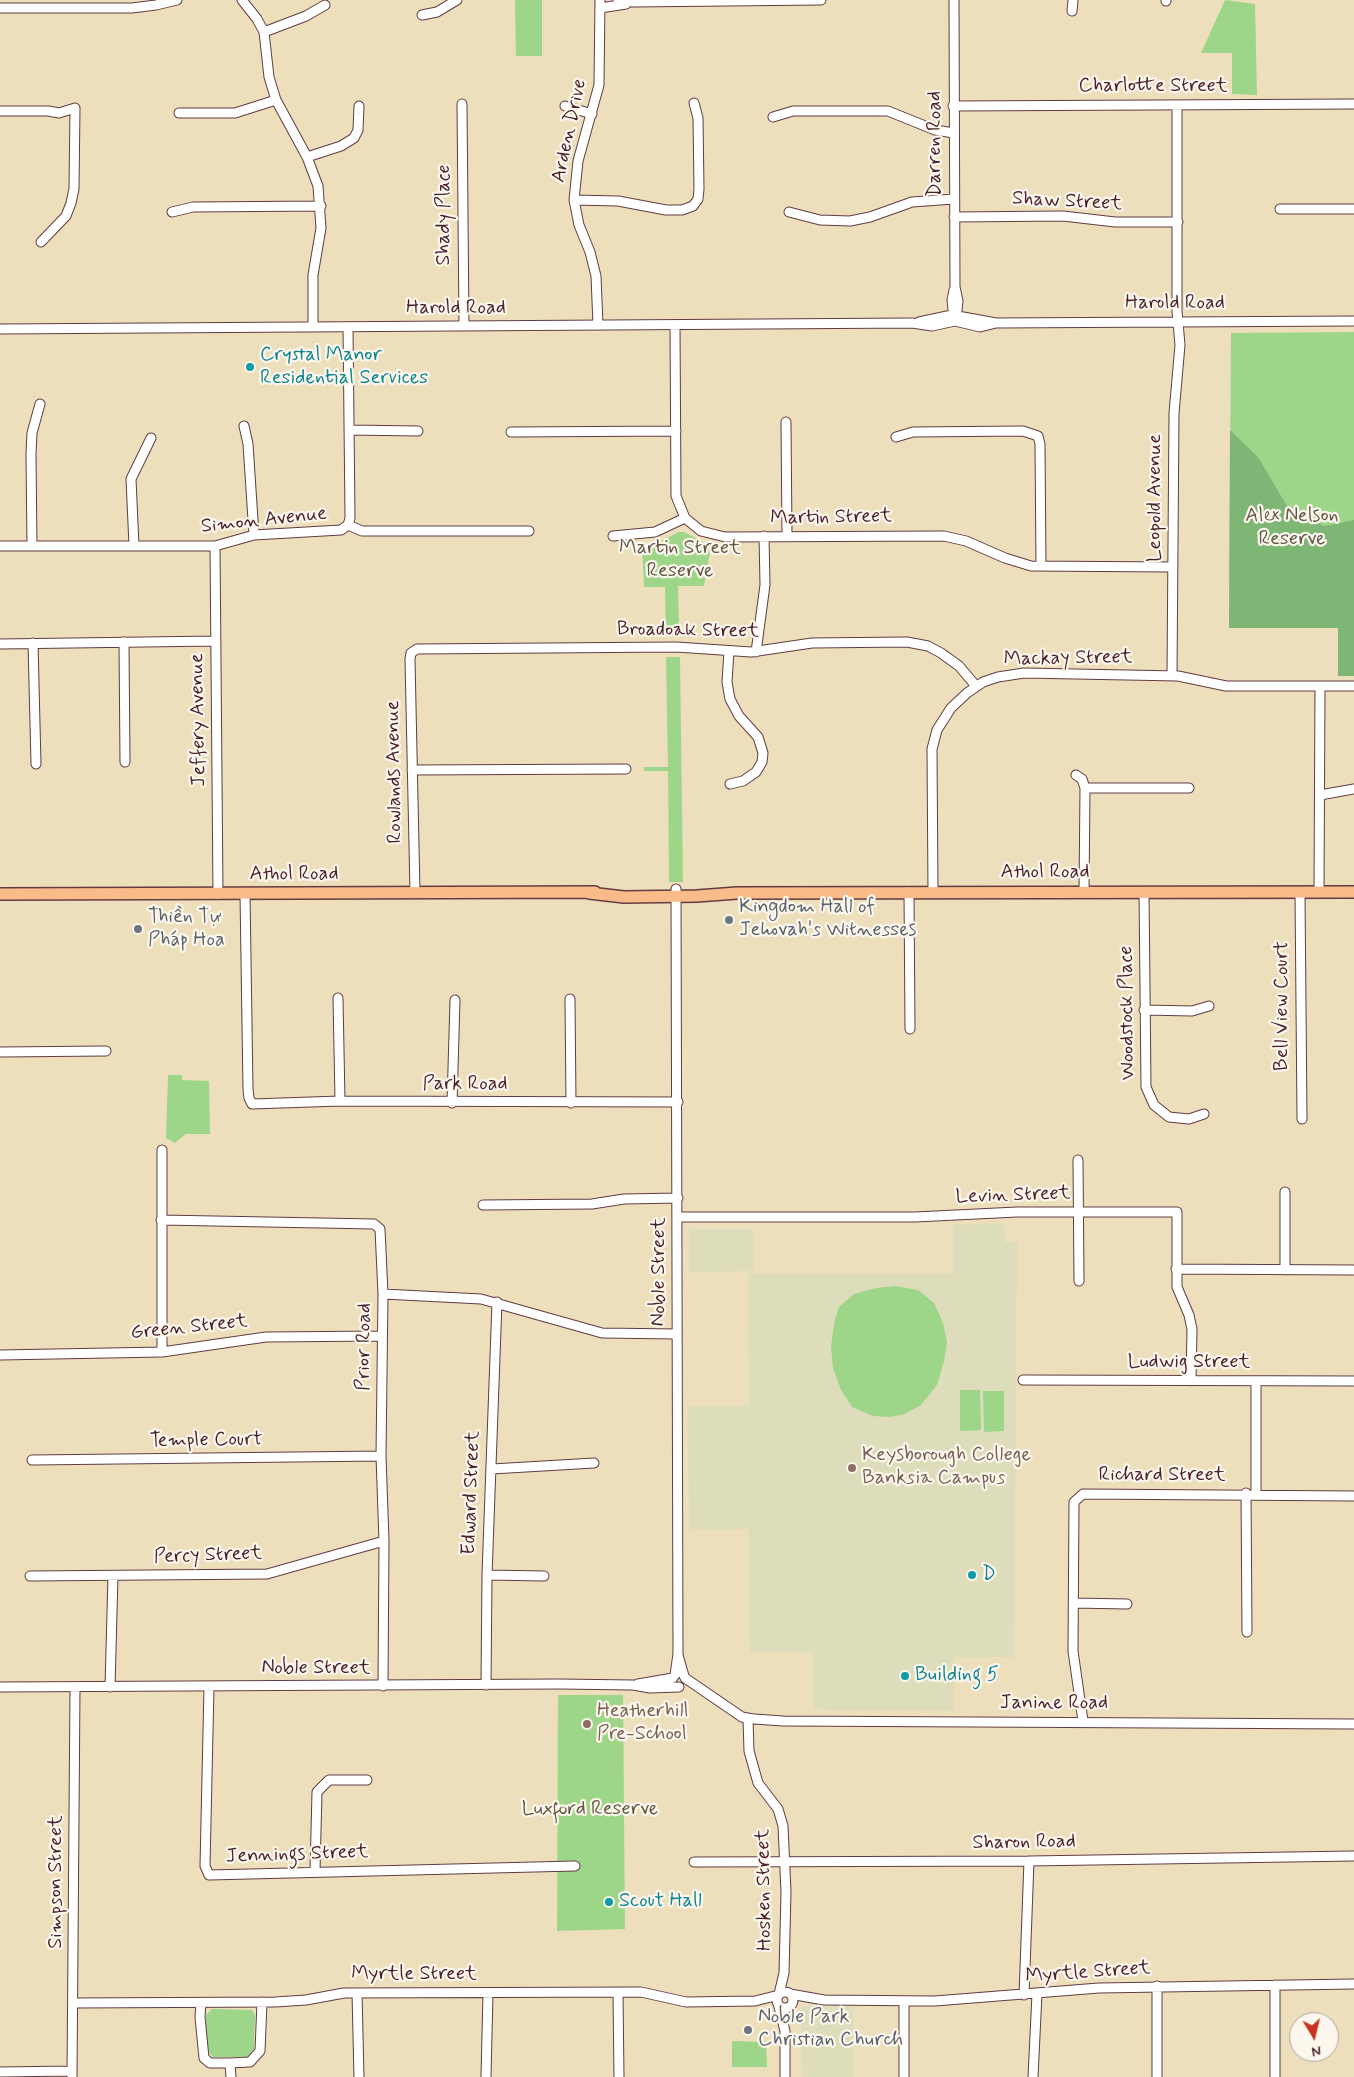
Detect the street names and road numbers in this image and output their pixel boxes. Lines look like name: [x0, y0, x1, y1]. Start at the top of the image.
street label: Charlotte Street: [1078, 75, 1228, 99]
street label: Arden Drive: [547, 77, 593, 185]
street label: Darren Road: [924, 91, 948, 197]
street label: Shady Place: [433, 164, 457, 266]
street label: Shaw Street: [1011, 187, 1123, 217]
street label: Harold Road: [1125, 292, 1225, 316]
street label: Harold Road: [406, 297, 506, 321]
street label: Leopold Avenue: [1144, 434, 1168, 562]
street label: Simon Avenue: [200, 502, 328, 540]
street label: Martin Street: [770, 505, 892, 531]
street label: Broadoak Street: [617, 618, 759, 644]
street label: Mackay Street: [1003, 646, 1133, 672]
street label: Jeffery Avenue: [186, 653, 212, 787]
street label: Rowlands Avenue: [382, 700, 408, 844]
street label: Athol Road: [1001, 861, 1089, 885]
street label: Athol Road: [250, 863, 338, 887]
street label: Bell View Court: [1271, 941, 1295, 1071]
street label: Woodstock Place: [1115, 946, 1141, 1080]
street label: Park Road: [422, 1073, 508, 1097]
street label: Levin Street: [955, 1182, 1071, 1210]
street label: Noble Street: [648, 1218, 672, 1326]
street label: Prior Road: [352, 1303, 378, 1391]
street label: Green Street: [129, 1310, 249, 1346]
street label: Ludwig Street: [1128, 1351, 1250, 1375]
street label: Temple Court: [150, 1428, 262, 1454]
street label: Edward Street: [458, 1430, 486, 1556]
street label: Richard Street: [1098, 1464, 1226, 1488]
street label: Percy Street: [153, 1542, 263, 1570]
street label: Noble Street: [262, 1657, 370, 1681]
street label: Janine Road: [1000, 1692, 1108, 1716]
street label: Simpson Street: [45, 1815, 69, 1949]
street label: Hosken Street: [752, 1829, 778, 1951]
street label: Sharon Road: [972, 1830, 1076, 1856]
street label: Jennings Street: [225, 1841, 369, 1869]
street label: Myrtle Street: [1025, 1957, 1151, 1989]
street label: Myrtle Street: [351, 1963, 477, 1987]

